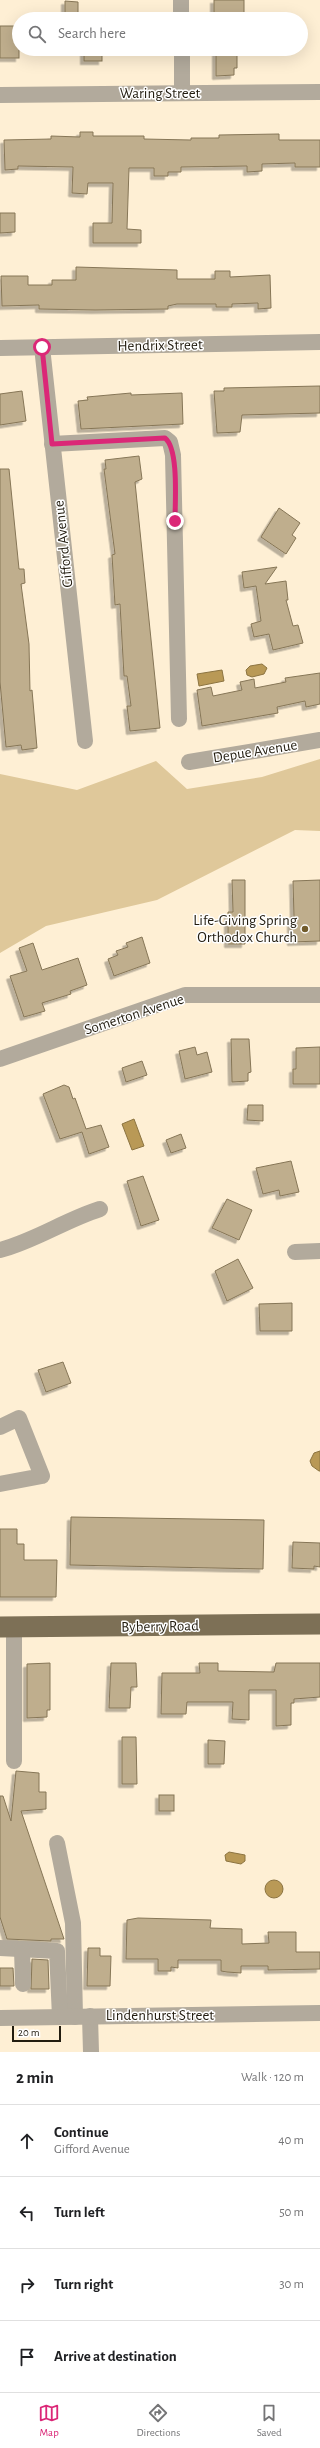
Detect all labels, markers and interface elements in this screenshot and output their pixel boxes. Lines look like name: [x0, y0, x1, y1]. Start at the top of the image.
search box: [12, 12, 308, 56]
icon: search: [26, 23, 48, 45]
text: Search here: [58, 26, 126, 41]
street label: Waring Street: [120, 86, 201, 101]
street label: Hendrix Street: [117, 337, 203, 354]
route start: [33, 338, 51, 356]
street label: Gifford Avenue: [51, 500, 76, 588]
route end: [166, 512, 184, 530]
street label: Depue Avenue: [212, 737, 298, 766]
place label: Life-Giving Spring Orthodox Church: [193, 913, 298, 945]
marker: Life-Giving Spring Orthodox Church: [300, 924, 310, 934]
street label: Somerton Avenue: [83, 991, 186, 1038]
street label: Byberry Road: [121, 1618, 199, 1635]
street label: Lindenhurst Street: [106, 2008, 214, 2023]
scale bar: [12, 2024, 61, 2043]
text: 20 m: [18, 2027, 39, 2038]
text: 2 min: [16, 2069, 54, 2086]
text: Walk · 120 m: [241, 2071, 304, 2084]
text: Continue: [54, 2125, 109, 2140]
icon: ahead: [16, 2130, 38, 2152]
text: 40 m: [278, 2134, 304, 2147]
text: Gifford Avenue: [54, 2143, 130, 2156]
icon: left: [16, 2202, 38, 2224]
text: Turn left: [54, 2205, 105, 2220]
text: 50 m: [279, 2206, 304, 2219]
icon: right: [16, 2274, 38, 2296]
text: Turn right: [54, 2277, 113, 2292]
text: 30 m: [279, 2278, 304, 2291]
icon: arrive: [16, 2346, 38, 2368]
text: Arrive at destination: [54, 2349, 177, 2364]
tab: Map: [38, 2402, 60, 2439]
tab: Directions: [136, 2402, 180, 2439]
tab: Saved: [257, 2402, 282, 2439]

